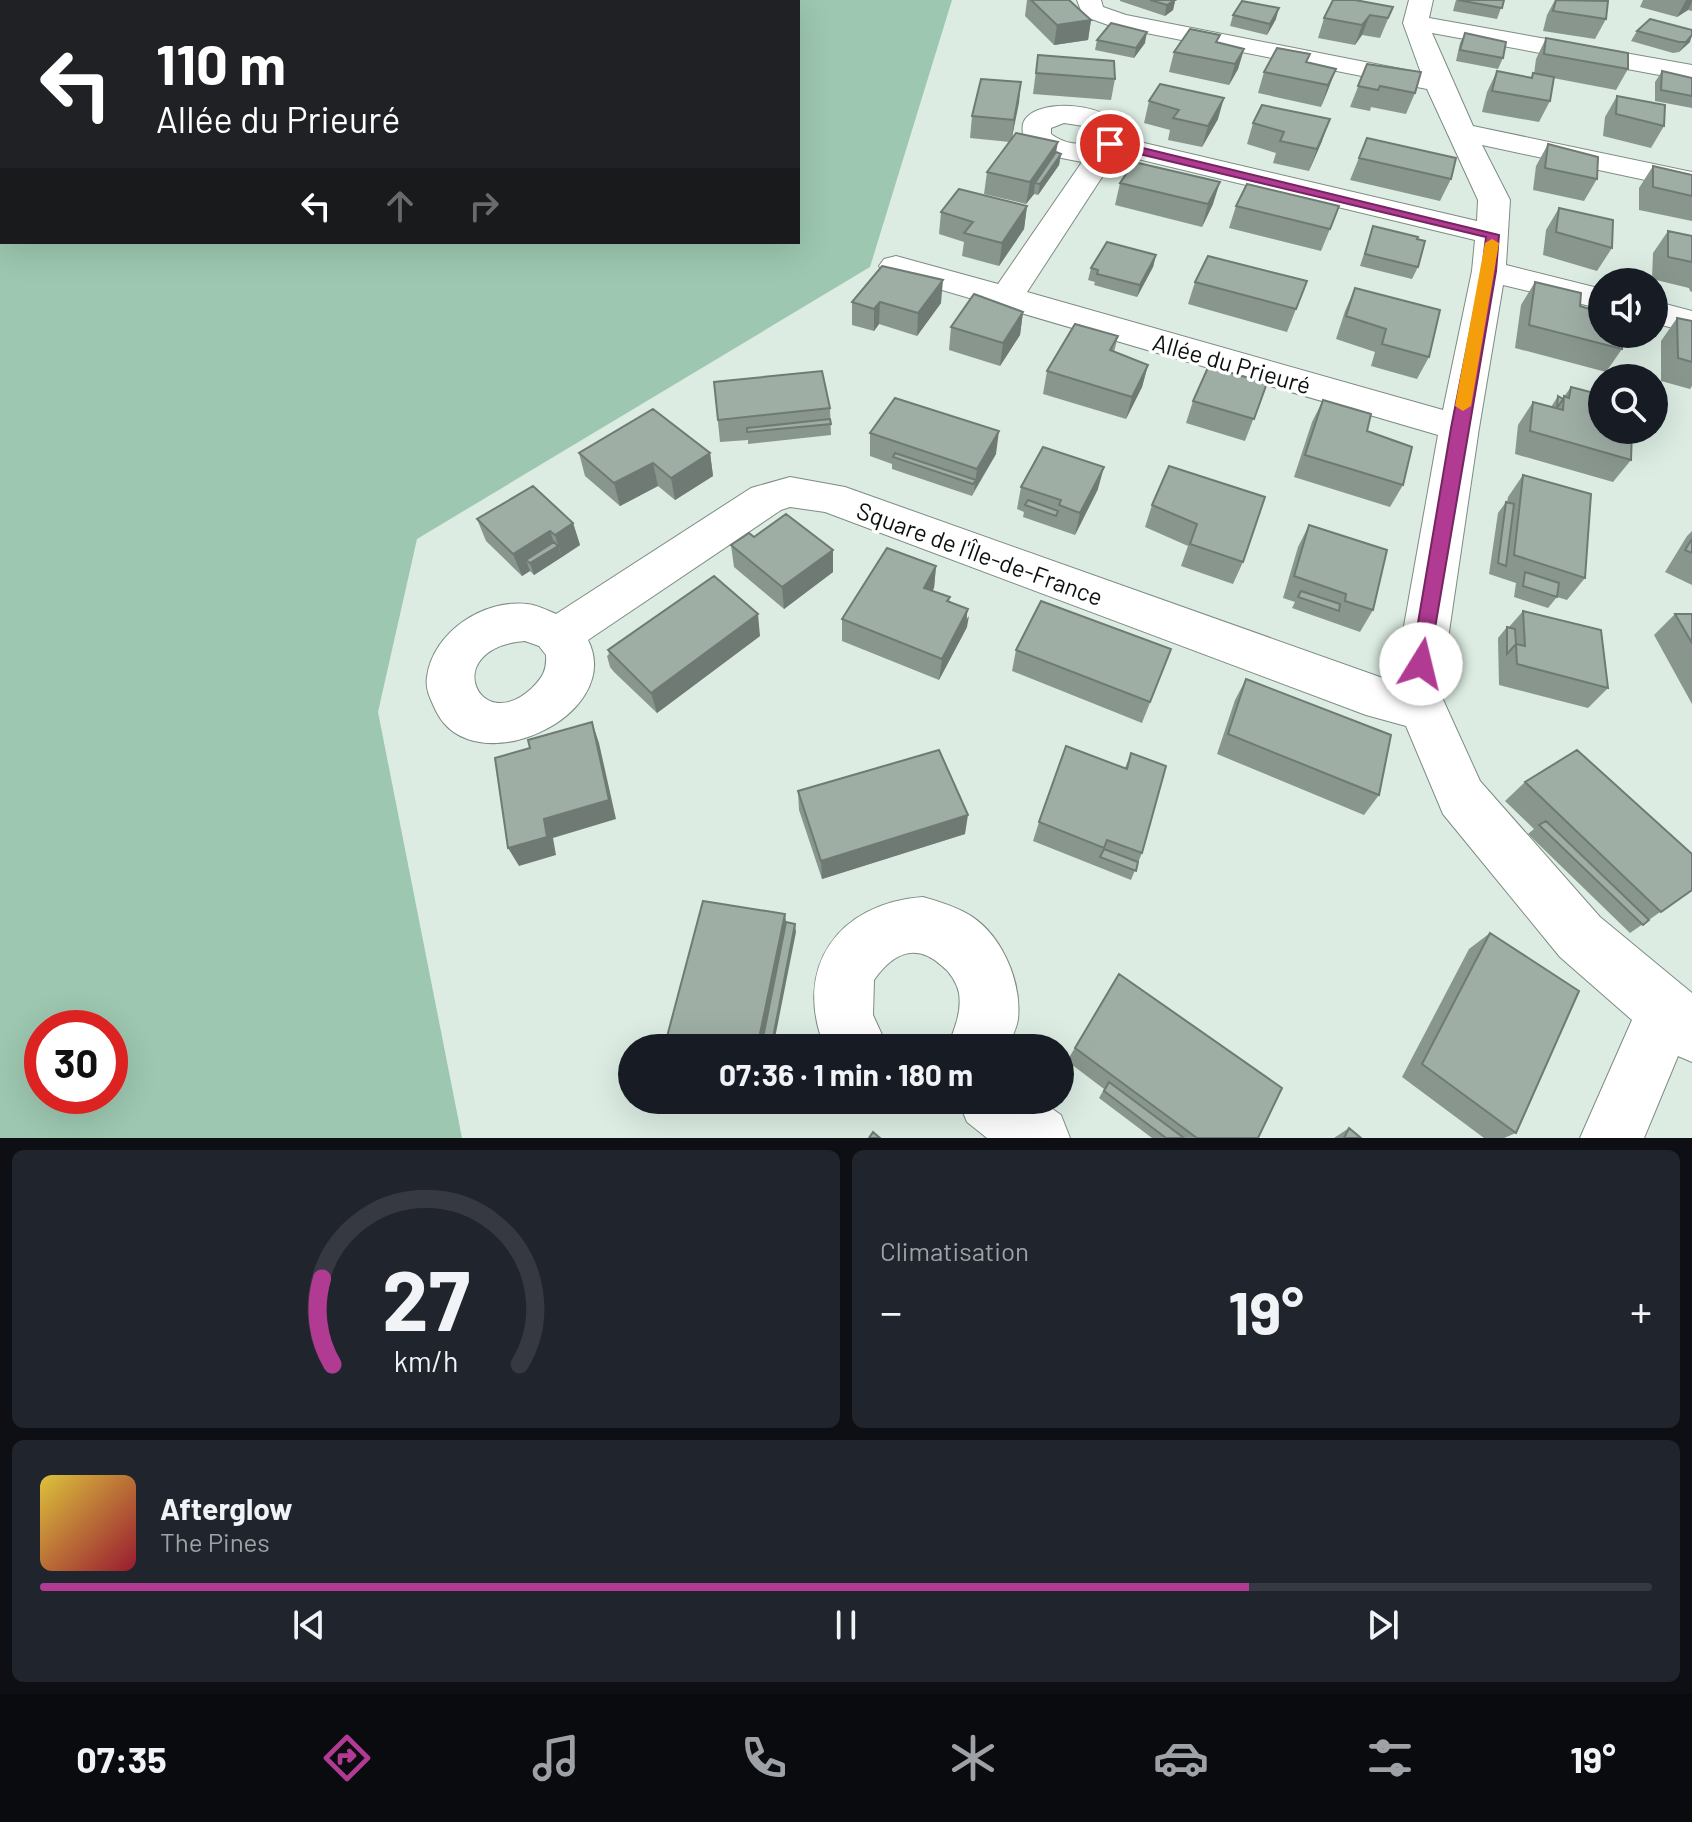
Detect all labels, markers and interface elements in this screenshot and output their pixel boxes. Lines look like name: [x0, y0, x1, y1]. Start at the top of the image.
text: 110 m: [156, 29, 286, 96]
icon: left: [24, 32, 128, 136]
text: Allée du Prieuré: [156, 97, 400, 140]
pin: [1076, 110, 1144, 178]
icon: arrive: [1088, 122, 1132, 166]
icon: left: [294, 184, 338, 228]
icon: ahead: [378, 184, 422, 228]
icon: right: [462, 184, 506, 228]
map controls: [1588, 268, 1668, 444]
button: sound: [1588, 268, 1668, 348]
street label: Allée du Prieuré: [1150, 327, 1314, 399]
button: search: [1588, 364, 1668, 444]
street label: Square de l'Île-de-France: [853, 495, 1107, 611]
position arrow: [1379, 622, 1463, 706]
speed limit sign: 30: [24, 1010, 128, 1114]
text: 07:36 · 1 min · 180 m: [719, 1056, 973, 1092]
text: Climatisation: [880, 1235, 1029, 1266]
text: 27: [382, 1248, 470, 1348]
text: 19°: [1228, 1275, 1304, 1347]
text: −: [880, 1284, 902, 1337]
text: +: [1630, 1284, 1652, 1337]
text: km/h: [394, 1343, 458, 1378]
text: Afterglow: [160, 1490, 293, 1526]
text: The Pines: [160, 1526, 270, 1557]
icon: previous: [287, 1603, 331, 1647]
icon: pause: [824, 1603, 868, 1647]
icon: next: [1361, 1603, 1405, 1647]
icon: directions: [319, 1730, 375, 1786]
icon: music: [528, 1730, 584, 1786]
icon: phone: [736, 1730, 792, 1786]
icon: climate: [945, 1730, 1001, 1786]
icon: car: [1153, 1730, 1209, 1786]
icon: filters: [1362, 1730, 1418, 1786]
text: 07:35: [76, 1737, 167, 1780]
text: 19°: [1570, 1737, 1616, 1780]

